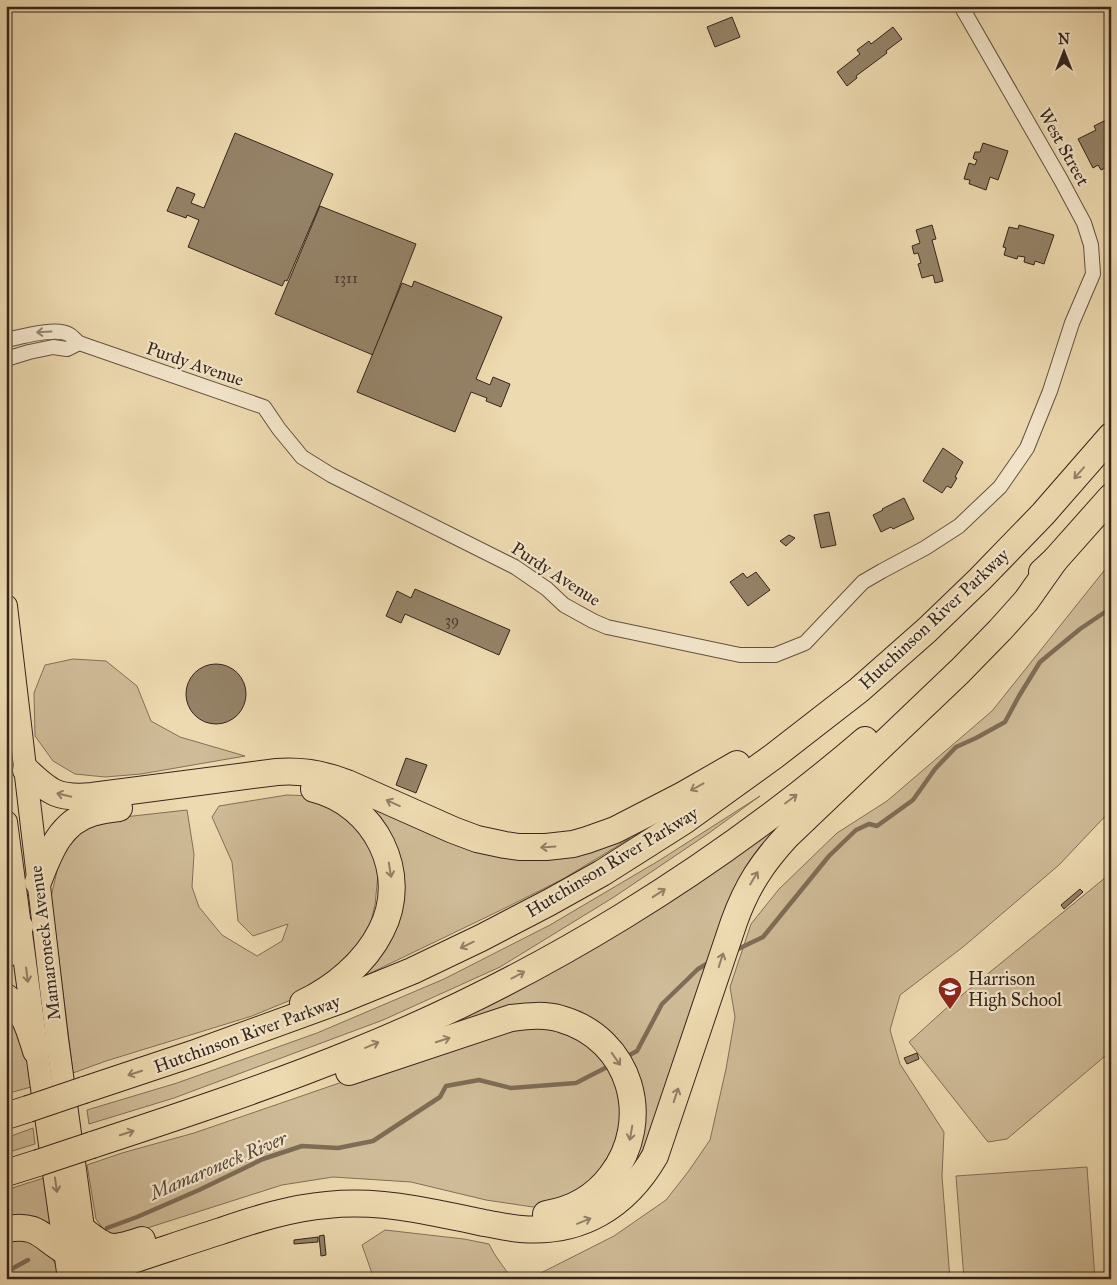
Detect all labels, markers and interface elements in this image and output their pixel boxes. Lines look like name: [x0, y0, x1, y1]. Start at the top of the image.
north arrow: [1040, 28, 1090, 78]
text: N: [1058, 31, 1070, 48]
street label: West Street: [1034, 104, 1095, 190]
house number: 1311: [334, 269, 358, 287]
one-way arrow: [36, 328, 52, 337]
street label: Purdy Avenue: [143, 337, 247, 391]
one-way arrow: [1073, 467, 1085, 480]
street label: Purdy Avenue: [507, 537, 605, 611]
street label: Hutchinson River Parkway: [854, 543, 1014, 694]
house number: 39: [445, 611, 459, 629]
one-way arrow: [691, 783, 705, 793]
one-way arrow: [56, 790, 72, 799]
one-way arrow: [784, 794, 797, 805]
one-way arrow: [386, 798, 401, 808]
street label: Hutchinson River Parkway: [522, 802, 703, 922]
one-way arrow: [540, 842, 556, 851]
one-way arrow: [385, 862, 395, 878]
street label: Mamaroneck Avenue: [25, 864, 65, 1022]
one-way arrow: [750, 871, 760, 885]
one-way arrow: [651, 888, 665, 898]
one-way arrow: [460, 941, 475, 950]
one-way arrow: [717, 952, 726, 968]
one-way arrow: [22, 967, 32, 983]
place label: Harrison High School: [968, 968, 1062, 1012]
one-way arrow: [511, 970, 526, 980]
school or university icon: Harrison High School: [937, 976, 963, 1010]
street label: Hutchinson River Parkway: [151, 990, 344, 1078]
one-way arrow: [435, 1035, 451, 1044]
one-way arrow: [364, 1040, 379, 1049]
one-way arrow: [611, 1051, 621, 1065]
one-way arrow: [128, 1069, 144, 1078]
one-way arrow: [672, 1088, 681, 1103]
one-way arrow: [625, 1124, 635, 1140]
water label: Mamaroneck River: [144, 1126, 291, 1205]
one-way arrow: [118, 1128, 134, 1137]
one-way arrow: [51, 1176, 61, 1192]
one-way arrow: [577, 1215, 592, 1224]

